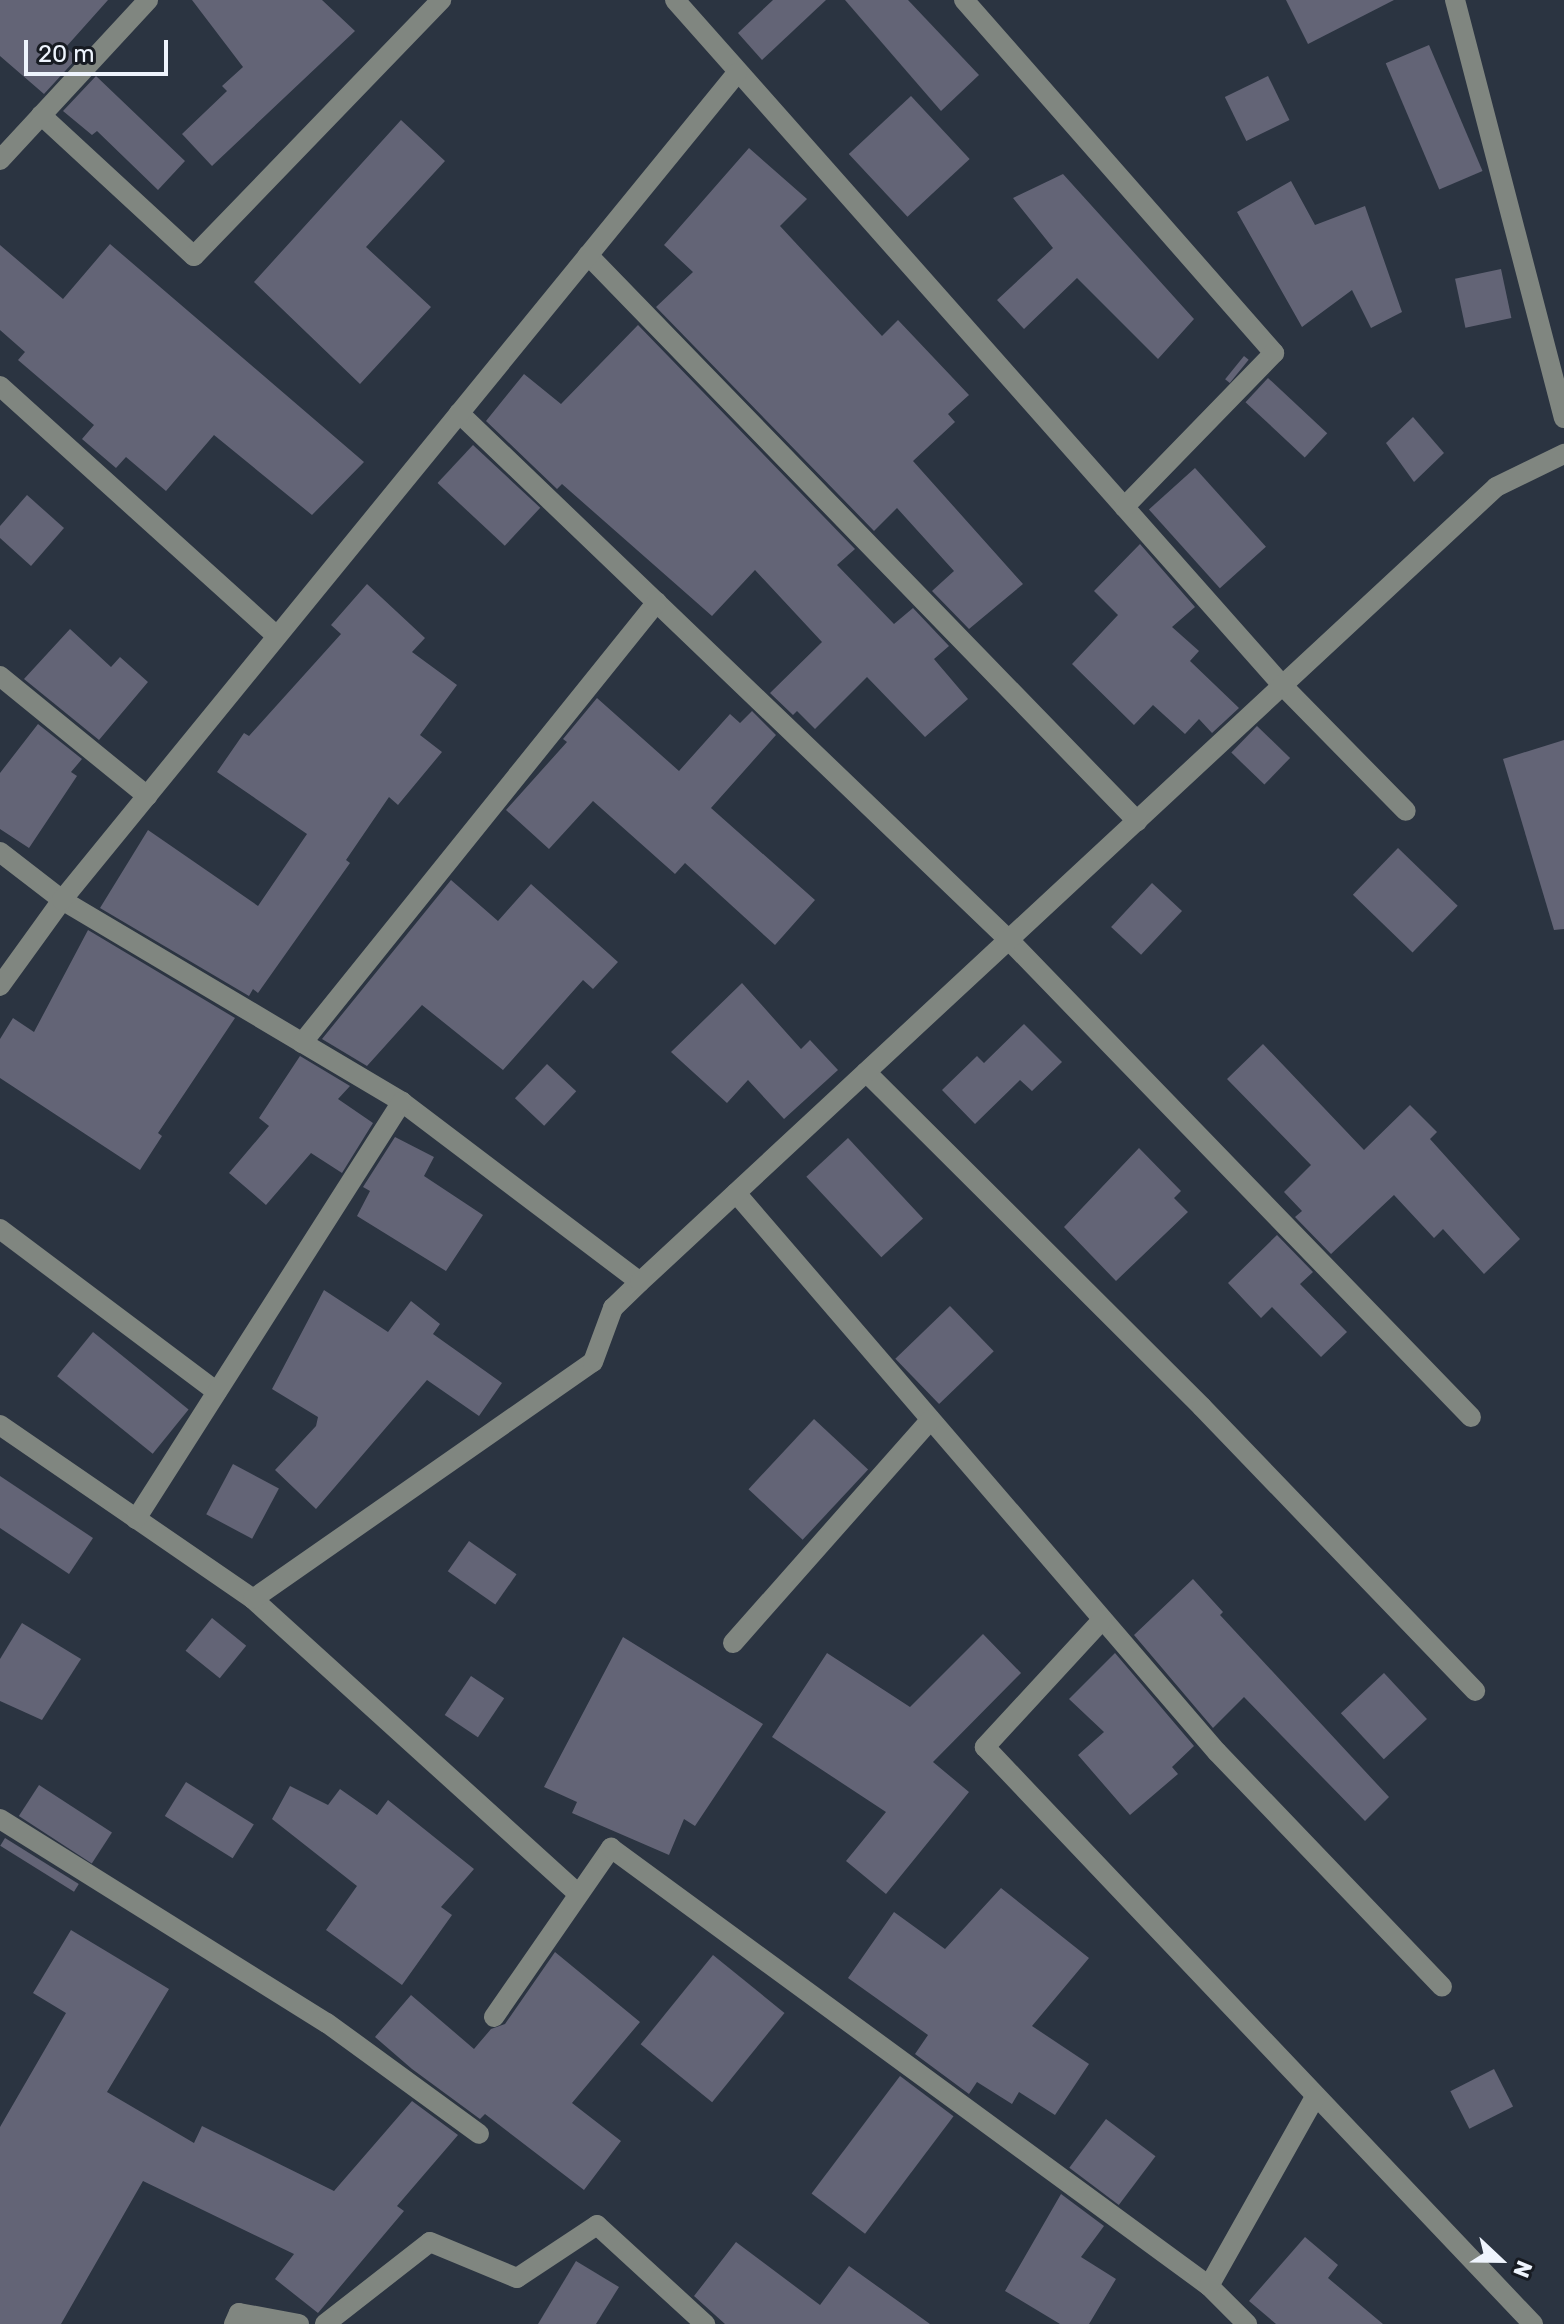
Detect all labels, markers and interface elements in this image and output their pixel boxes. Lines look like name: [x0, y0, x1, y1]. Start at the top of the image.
scale bar: [28, 24, 172, 74]
text: 20 m: [38, 40, 95, 68]
north arrow: [1460, 2220, 1540, 2300]
text: N: [1507, 2257, 1538, 2282]

